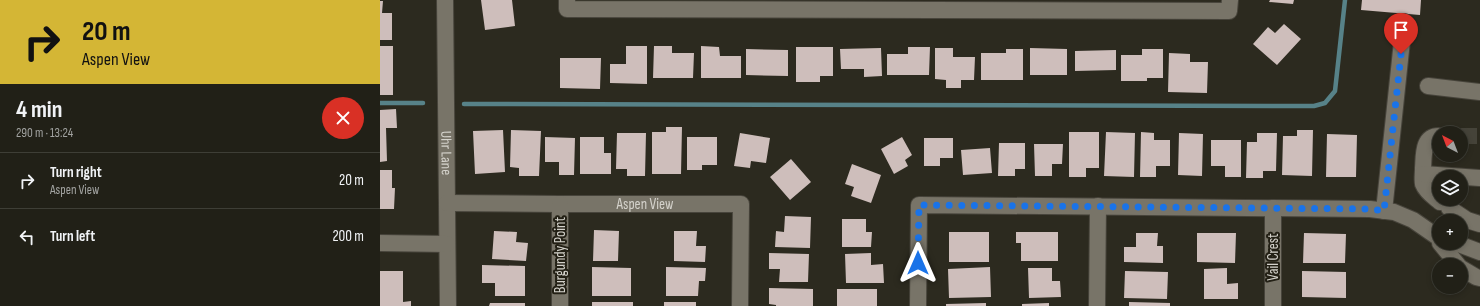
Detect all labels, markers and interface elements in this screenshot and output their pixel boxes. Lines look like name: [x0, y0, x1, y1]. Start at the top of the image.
pin: [1384, 13, 1418, 54]
text: 20 m: [82, 15, 131, 48]
icon: right: [16, 16, 68, 68]
icon: arrive: [1390, 19, 1412, 41]
text: Aspen View: [82, 49, 150, 70]
text: 4 min: [16, 95, 62, 124]
button: close: [322, 97, 364, 139]
text: 290 m · 13:24: [16, 125, 73, 141]
north arrow: [1432, 126, 1468, 162]
map controls: [1432, 126, 1468, 294]
street label: Uhr Lane: [437, 131, 456, 175]
text: Turn right: [50, 163, 102, 182]
icon: right: [16, 170, 38, 192]
button: layers: [1432, 170, 1468, 206]
text: 20 m: [339, 171, 364, 190]
text: Aspen View: [50, 182, 99, 198]
street label: Aspen View: [616, 195, 674, 214]
button: +: [1432, 214, 1468, 250]
street label: Burgundy Point: [551, 216, 570, 293]
icon: left: [16, 226, 38, 248]
text: Turn left: [50, 227, 95, 246]
text: 200 m: [332, 227, 364, 246]
street label: Vail Crest: [1264, 233, 1283, 281]
position arrow: [897, 242, 939, 284]
button: −: [1432, 258, 1468, 294]

